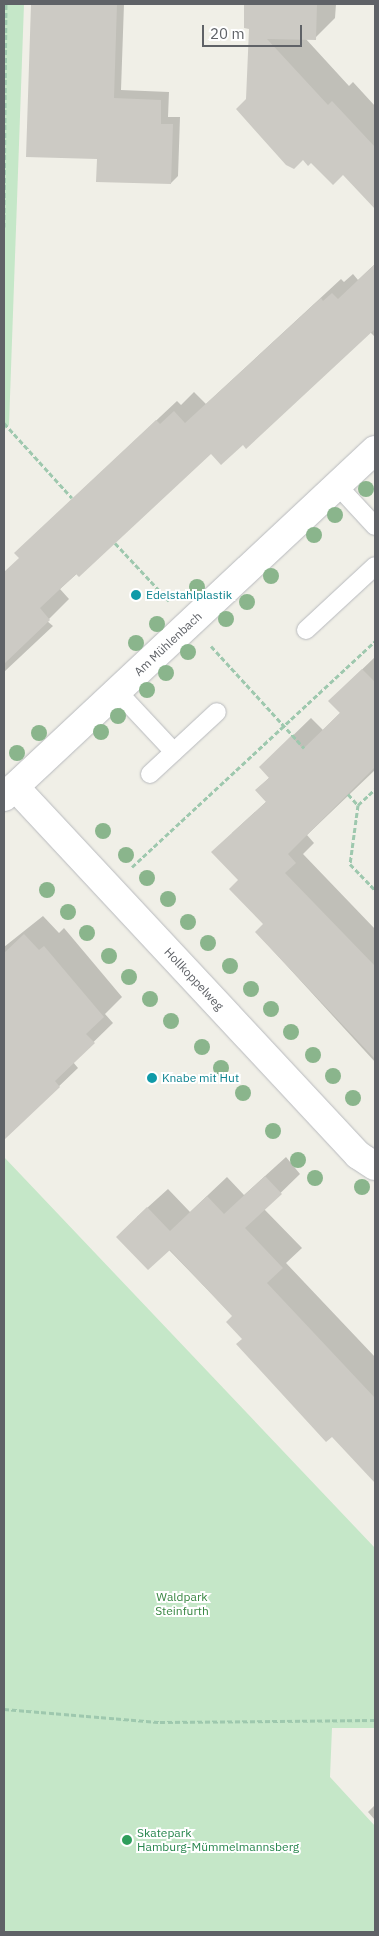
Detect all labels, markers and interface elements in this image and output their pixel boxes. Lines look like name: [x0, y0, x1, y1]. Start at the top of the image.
scale bar: [204, 15, 304, 47]
text: 20 m: [210, 24, 245, 43]
place label: Edelstahlplastik: [146, 588, 232, 602]
marker: Edelstahlplastik: [130, 589, 142, 601]
street label: Am Mühlenbach: [131, 609, 205, 679]
street label: Hollkoppelweg: [161, 945, 227, 1013]
place label: Knabe mit Hut: [162, 1071, 239, 1085]
marker: Knabe mit Hut: [146, 1072, 158, 1084]
park label: Waldpark Steinfurth: [155, 1590, 209, 1618]
place label: Skatepark Hamburg-Mümmelmannsberg: [137, 1826, 299, 1854]
marker: Skatepark Hamburg-Mümmelmannsberg: [121, 1834, 133, 1846]

